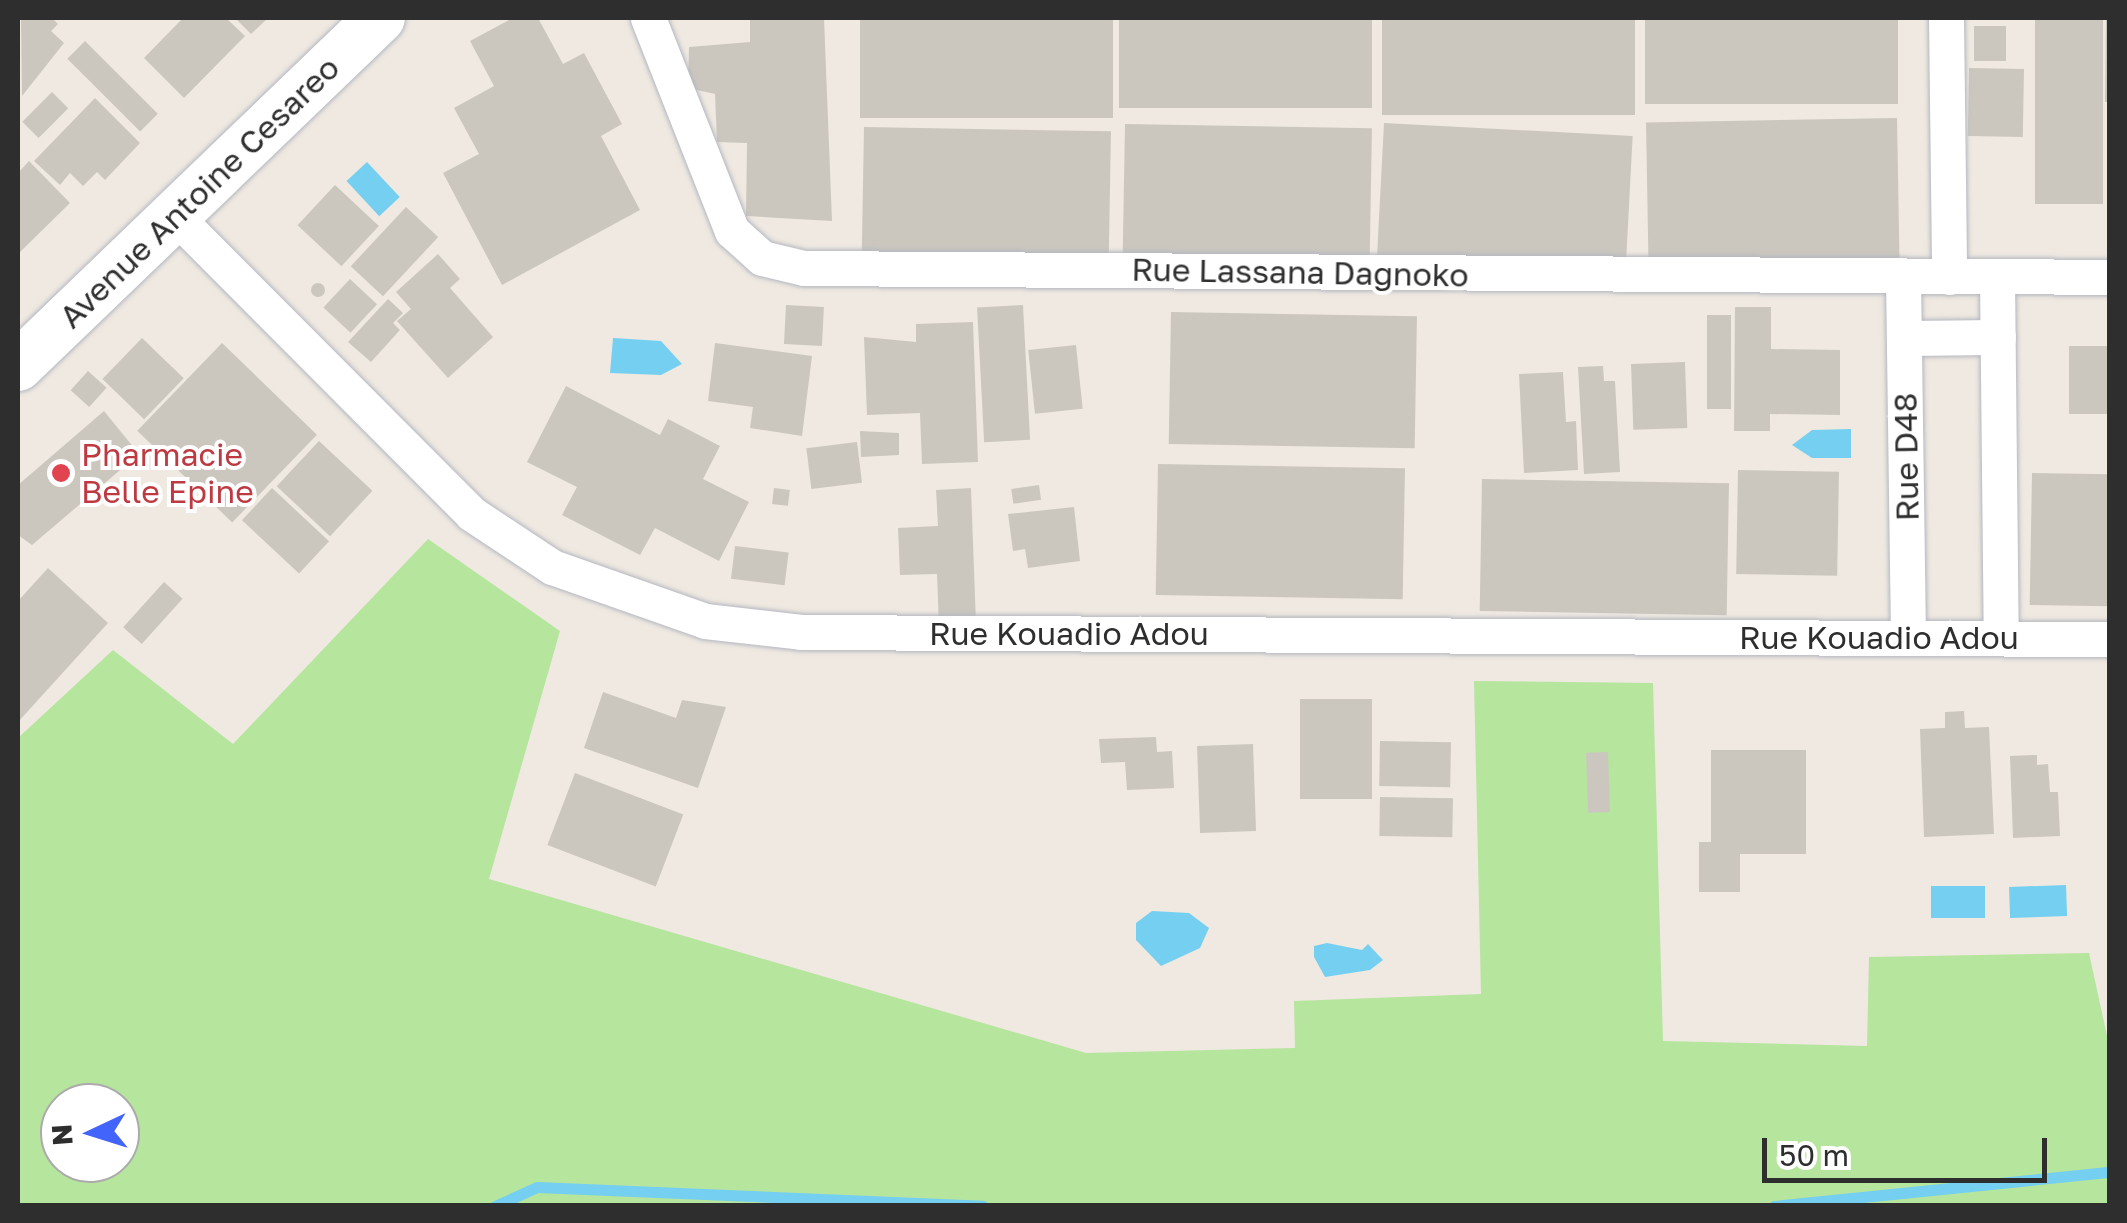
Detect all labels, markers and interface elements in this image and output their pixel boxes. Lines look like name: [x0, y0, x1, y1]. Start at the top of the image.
street label: Avenue Antoine Cesareo: [51, 48, 347, 336]
street label: Rue Lassana Dagnoko: [1131, 250, 1469, 294]
street label: Rue D48: [1886, 392, 1926, 522]
place label: Pharmacie Belle Epine: [81, 436, 254, 511]
marker: Pharmacie Belle Epine: [50, 462, 72, 484]
street label: Rue Kouadio Adou: [929, 614, 1209, 652]
street label: Rue Kouadio Adou: [1739, 618, 2019, 656]
north arrow: [40, 1083, 140, 1183]
scale bar: [1767, 1118, 2052, 1180]
text: N: [44, 1123, 79, 1147]
text: 50 m: [1779, 1137, 1849, 1173]

